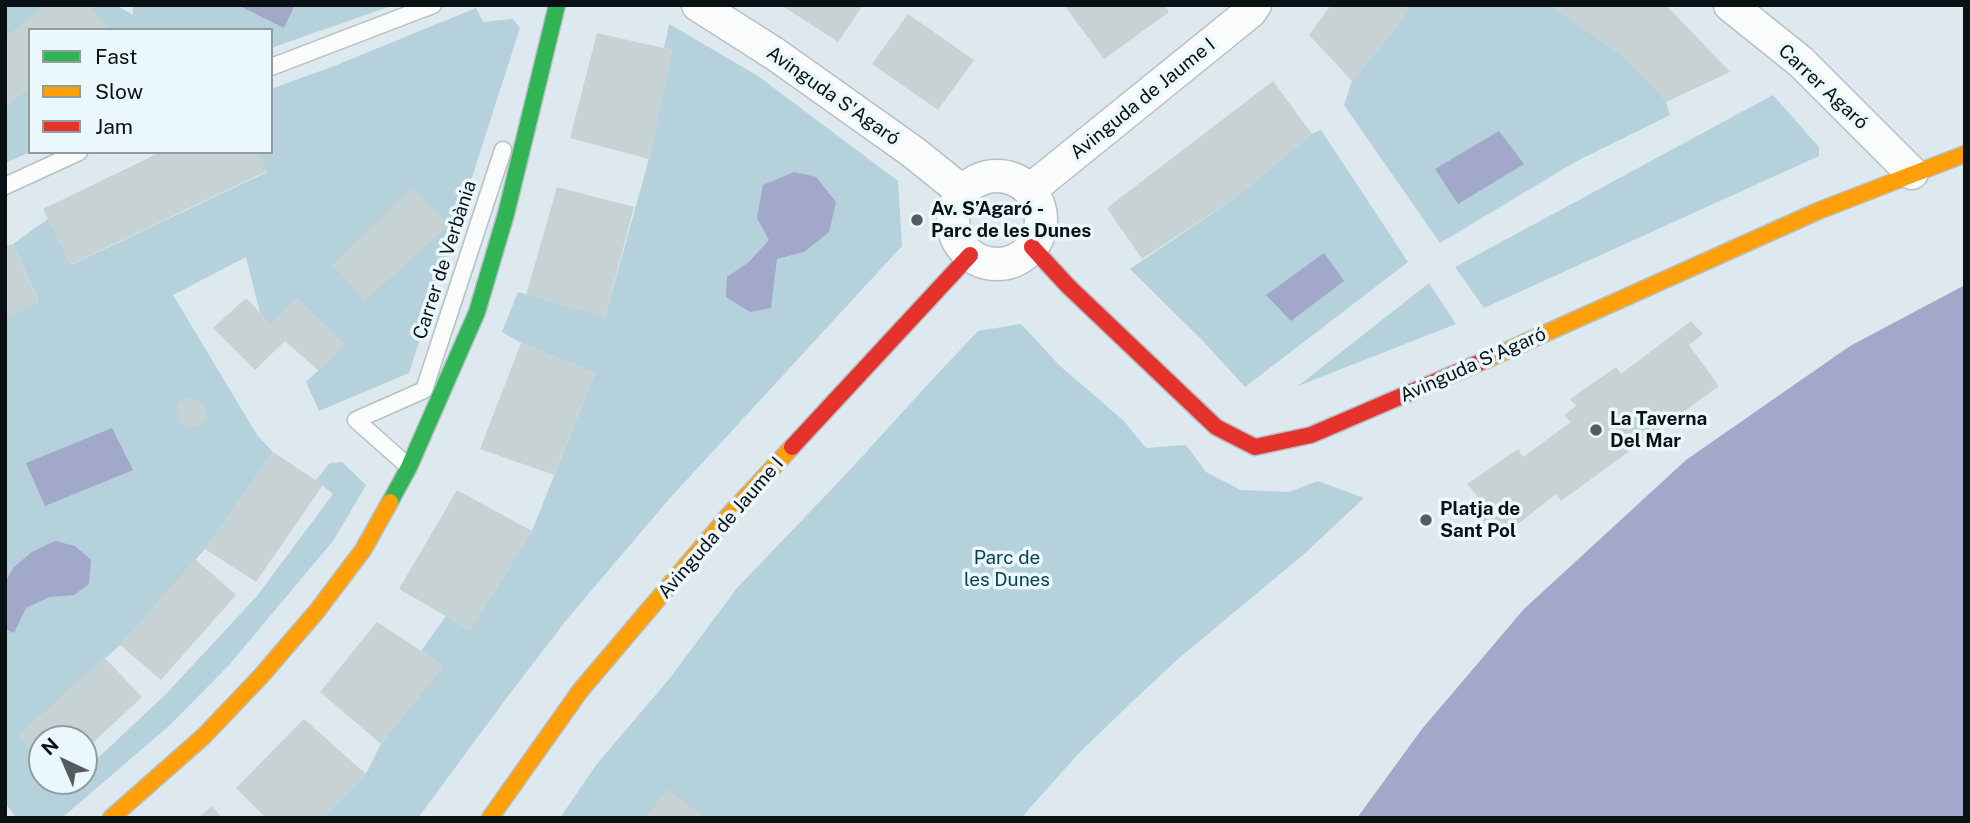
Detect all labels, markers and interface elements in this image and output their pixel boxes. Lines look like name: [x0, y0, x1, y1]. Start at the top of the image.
legend: [28, 28, 273, 154]
street label: Avinguda de Jaume I: [1066, 34, 1220, 164]
street label: Carrer Agaró: [1773, 40, 1873, 134]
street label: Avinguda S'Agaró: [762, 42, 904, 150]
text: Fast: [95, 44, 137, 69]
text: Slow: [95, 79, 143, 104]
text: Jam: [95, 114, 133, 139]
street label: Carrer de Verbània: [409, 178, 481, 342]
place label: Av. S’Agaró - Parc de les Dunes: [931, 198, 1091, 242]
marker: Av. S’Agaró - Parc de les Dunes: [909, 212, 925, 228]
street label: Avinguda S'Agaró: [1396, 323, 1550, 407]
place label: La Taverna Del Mar: [1610, 408, 1707, 452]
marker: La Taverna Del Mar: [1588, 422, 1604, 438]
street label: Avinguda de Jaume I: [653, 453, 789, 603]
place label: Platja de Sant Pol: [1440, 498, 1520, 542]
marker: Platja de Sant Pol: [1418, 512, 1434, 528]
park label: Parc de les Dunes: [964, 547, 1050, 591]
north arrow: [28, 725, 98, 795]
text: N: [37, 733, 63, 759]

